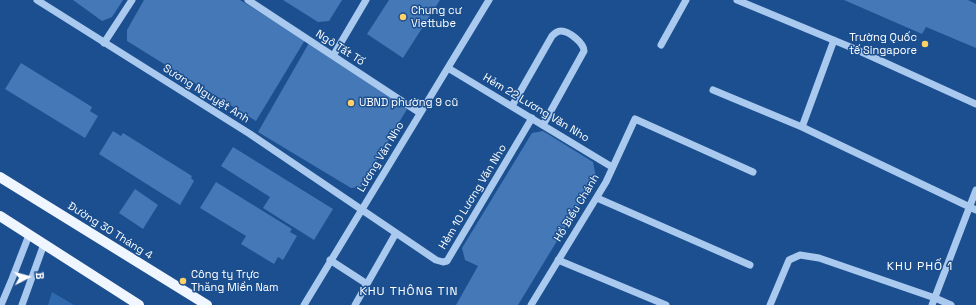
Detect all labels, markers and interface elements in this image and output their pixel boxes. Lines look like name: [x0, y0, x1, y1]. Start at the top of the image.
place label: Chung cư Viettube: [411, 4, 462, 30]
marker: Chung cư Viettube: [398, 12, 408, 22]
street label: Ngô Tất Tố: [313, 27, 367, 69]
place label: Trường Quốc tế Singapore: [849, 31, 917, 57]
marker: Trường Quốc tế Singapore: [920, 39, 930, 49]
street label: Sương Nguyệt Anh: [160, 62, 252, 126]
street label: Hẻm 22 Lương Văn Nho: [480, 71, 592, 145]
place label: UBND phường 9 cũ: [359, 96, 458, 110]
marker: UBND phường 9 cũ: [346, 98, 356, 108]
street label: Lương Văn Nho: [355, 119, 407, 195]
street label: Hẻm 10 Lương Văn Nho: [436, 142, 510, 252]
street label: Hồ Biểu Chánh: [552, 172, 602, 244]
street label: Đường 30 Tháng 4: [65, 200, 155, 262]
north arrow: [8, 257, 48, 297]
district label: KHU PHỐ 1: [887, 260, 953, 274]
place label: Công ty Trực Thăng Miền Nam: [191, 268, 279, 294]
text: B: [33, 271, 47, 280]
marker: Công ty Trực Thăng Miền Nam: [178, 276, 188, 286]
district label: KHU THÔNG TIN: [359, 285, 459, 299]

